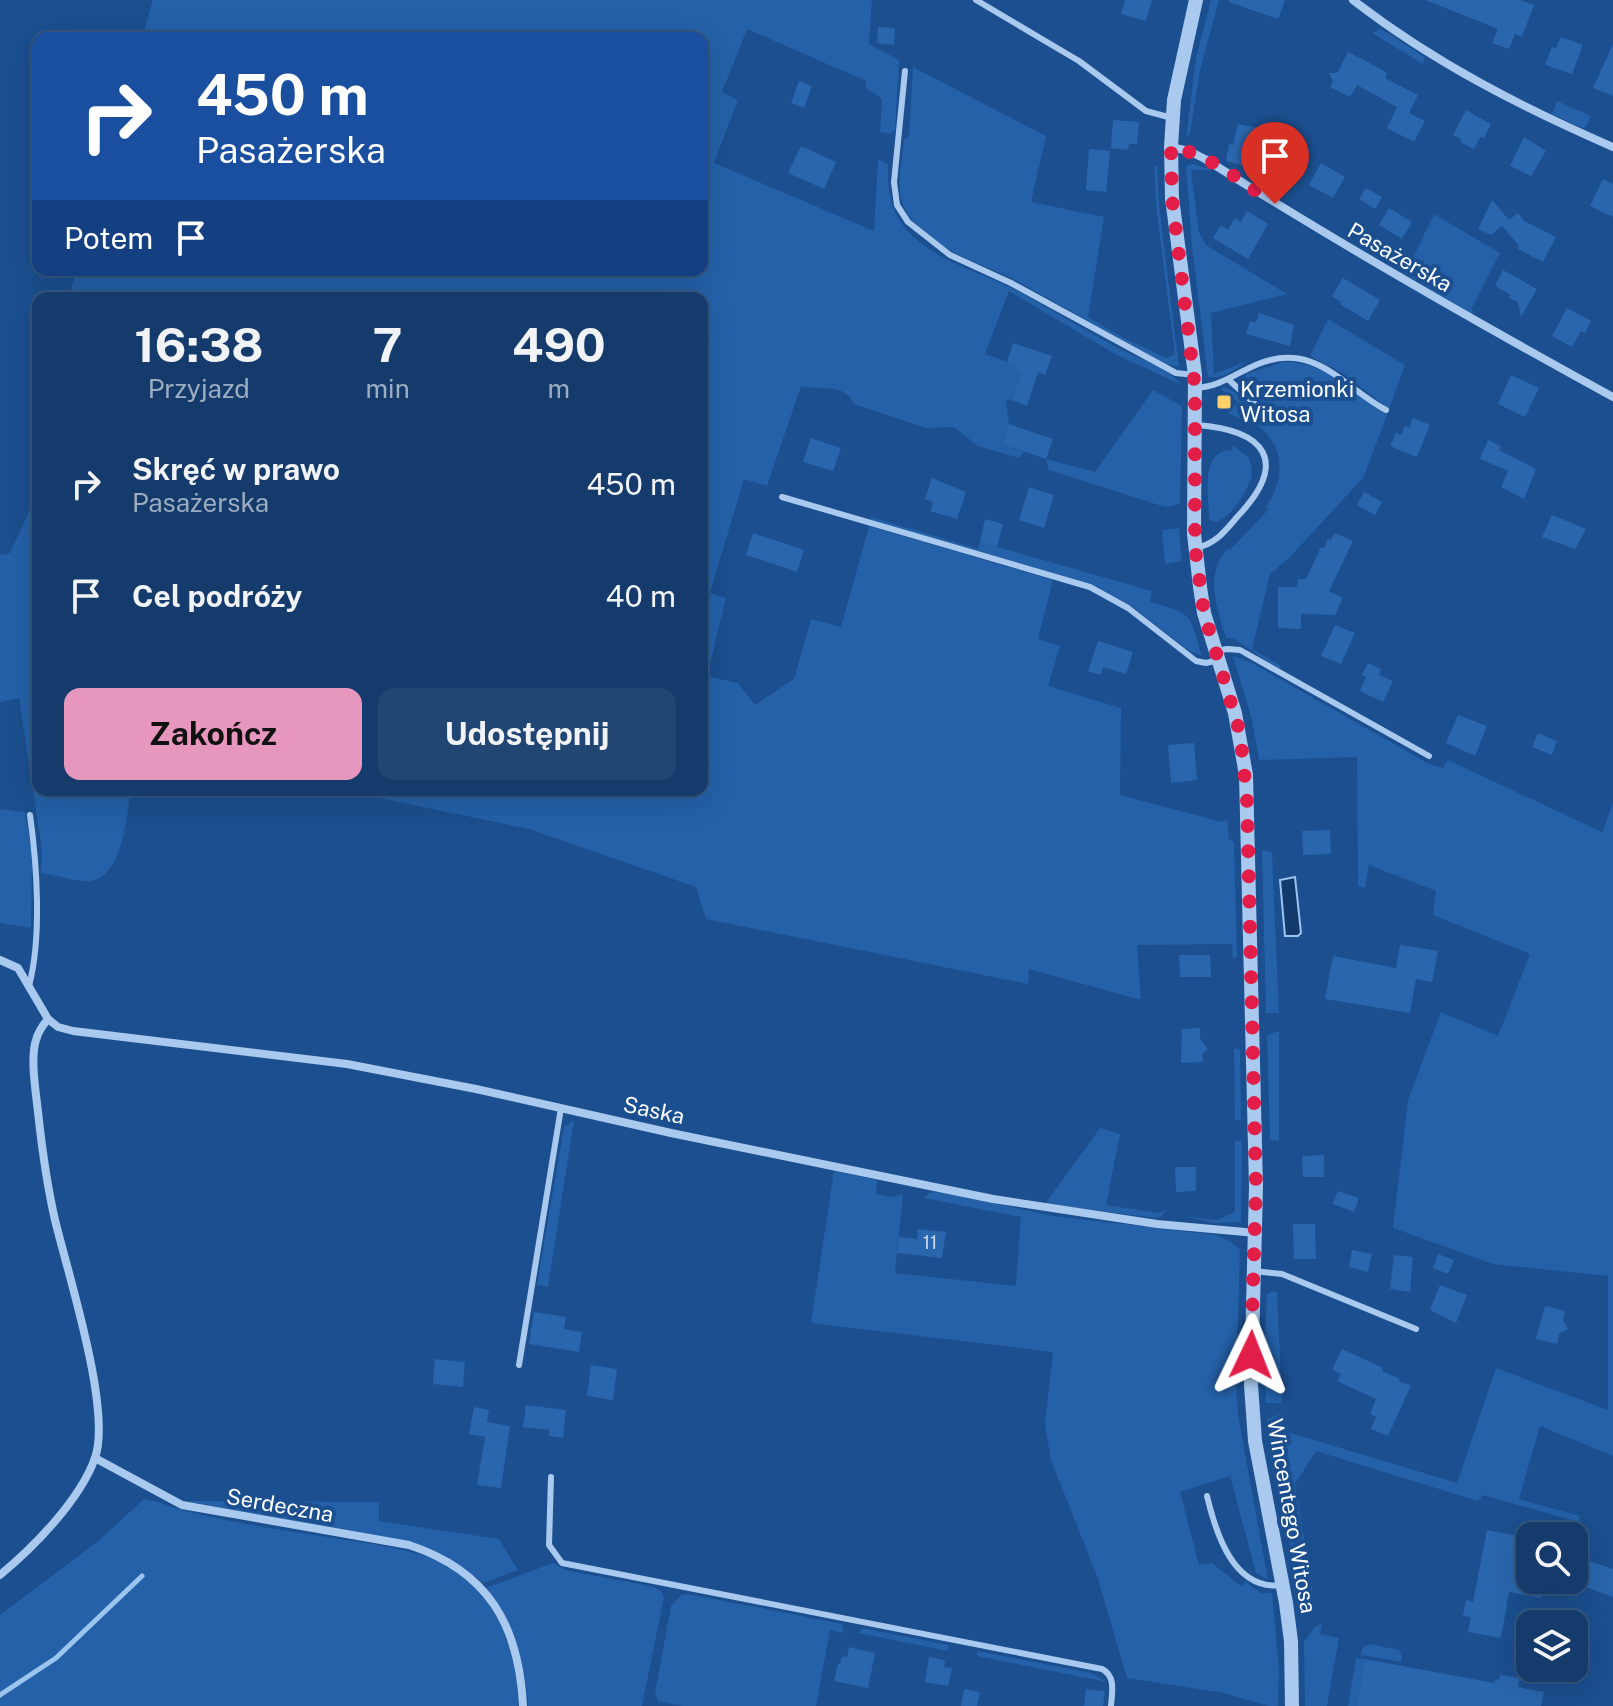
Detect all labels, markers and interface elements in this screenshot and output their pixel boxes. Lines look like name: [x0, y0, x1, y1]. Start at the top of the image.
text: 450 m: [196, 62, 369, 128]
icon: right: [64, 64, 168, 168]
pin: [1241, 122, 1309, 204]
text: Pasażerska: [196, 129, 386, 171]
icon: arrive: [1253, 134, 1297, 178]
icon: arrive: [169, 216, 213, 260]
street label: Pasażerska: [1343, 217, 1457, 297]
text: Potem: [64, 220, 153, 256]
text: 16:38: [134, 316, 263, 373]
text: 7: [373, 316, 403, 373]
text: 490: [512, 316, 606, 373]
text: Przyjazd: [148, 373, 250, 404]
text: min: [366, 373, 410, 404]
text: m: [548, 373, 570, 404]
place label: Krzemionki Witosa: [1240, 376, 1354, 427]
marker: Krzemionki Witosa: [1215, 393, 1233, 411]
text: Skręć w prawo: [132, 451, 340, 487]
icon: right: [64, 462, 108, 506]
text: 450 m: [587, 466, 676, 502]
text: Pasażerska: [132, 487, 269, 518]
icon: arrive: [64, 574, 108, 618]
text: Cel podróży: [132, 578, 302, 614]
text: 40 m: [606, 578, 676, 614]
button: Zakończ: [64, 688, 362, 780]
button: Udostępnij: [378, 688, 676, 780]
street label: Saska: [621, 1091, 687, 1129]
house number: 11: [923, 1232, 937, 1253]
position arrow: [1209, 1313, 1293, 1397]
street label: Wincentego Witosa: [1262, 1417, 1322, 1615]
street label: Serdeczna: [224, 1483, 336, 1527]
map controls: [1516, 1522, 1588, 1682]
button: search: [1516, 1522, 1588, 1594]
button: layers: [1516, 1610, 1588, 1682]

